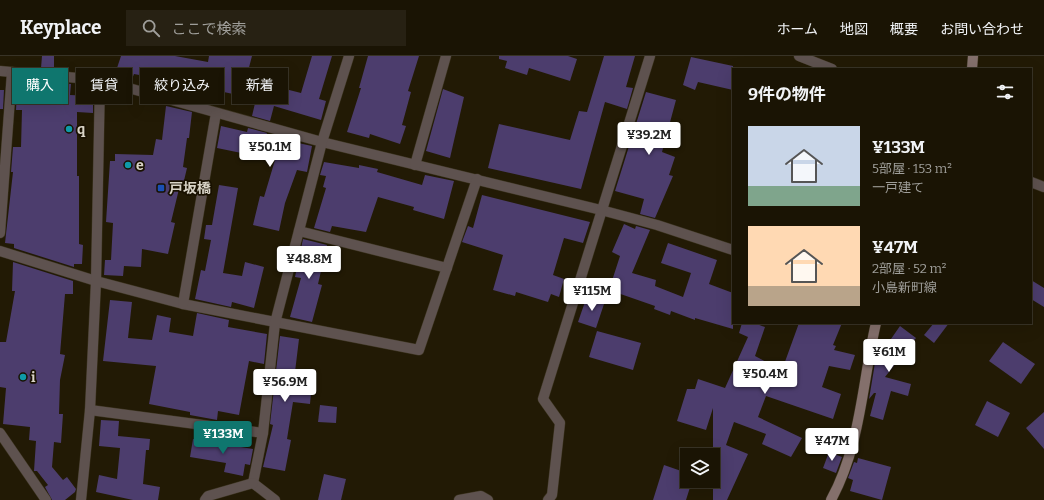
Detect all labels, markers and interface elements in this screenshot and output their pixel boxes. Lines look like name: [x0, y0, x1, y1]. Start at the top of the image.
search box: [126, 10, 406, 46]
text: Keyplace: [20, 16, 102, 39]
icon: search: [140, 17, 162, 39]
text: ここで検索: [172, 20, 247, 38]
text: ホーム: [776, 21, 818, 38]
text: 地図: [840, 21, 868, 38]
text: 概要: [890, 21, 918, 38]
text: お問い合わせ: [940, 21, 1024, 38]
chip: 購入: [12, 68, 68, 104]
chip: 賃貸: [76, 68, 132, 104]
chip: 絞り込み: [140, 68, 224, 104]
chip: 新着: [232, 68, 288, 104]
icon: filters: [994, 81, 1016, 103]
text: 9件の物件: [748, 84, 826, 105]
place label: q: [77, 121, 86, 138]
pin: ¥39.2M: [616, 122, 682, 156]
marker: q: [64, 124, 74, 134]
text: ¥39.2M: [627, 127, 671, 142]
pin: ¥50.1M: [237, 134, 303, 168]
text: ¥133M: [872, 137, 925, 158]
text: ¥50.1M: [248, 139, 292, 154]
icon: home: [780, 142, 828, 190]
place label: e: [136, 157, 144, 174]
marker: e: [123, 160, 133, 170]
text: 5部屋 · 153 m²: [872, 161, 952, 176]
place label: 戸坂橋: [169, 180, 211, 197]
text: 一戸建て: [872, 180, 924, 195]
marker: 戸坂橋: [156, 183, 166, 193]
text: ¥47M: [872, 237, 918, 258]
icon: home: [780, 242, 828, 290]
pin: ¥48.8M: [276, 246, 342, 280]
text: ¥48.8M: [286, 251, 332, 266]
text: 2部屋 · 52 m²: [872, 261, 946, 276]
pin: ¥115M: [564, 278, 620, 312]
text: 小島新町線: [872, 280, 937, 295]
text: ¥115M: [573, 283, 611, 298]
pin: ¥61M: [865, 339, 913, 373]
text: ¥61M: [872, 344, 906, 359]
pin: ¥50.4M: [732, 361, 798, 395]
text: ¥50.4M: [742, 366, 788, 381]
place label: i: [31, 369, 36, 386]
pin: ¥56.9M: [252, 369, 318, 403]
marker: i: [18, 372, 28, 382]
text: ¥56.9M: [262, 374, 308, 389]
pin: ¥133M: [195, 421, 251, 455]
text: ¥133M: [203, 426, 243, 441]
pin: ¥47M: [808, 428, 856, 462]
text: ¥47M: [814, 433, 850, 448]
map controls: [680, 448, 720, 488]
button: layers: [680, 448, 720, 488]

